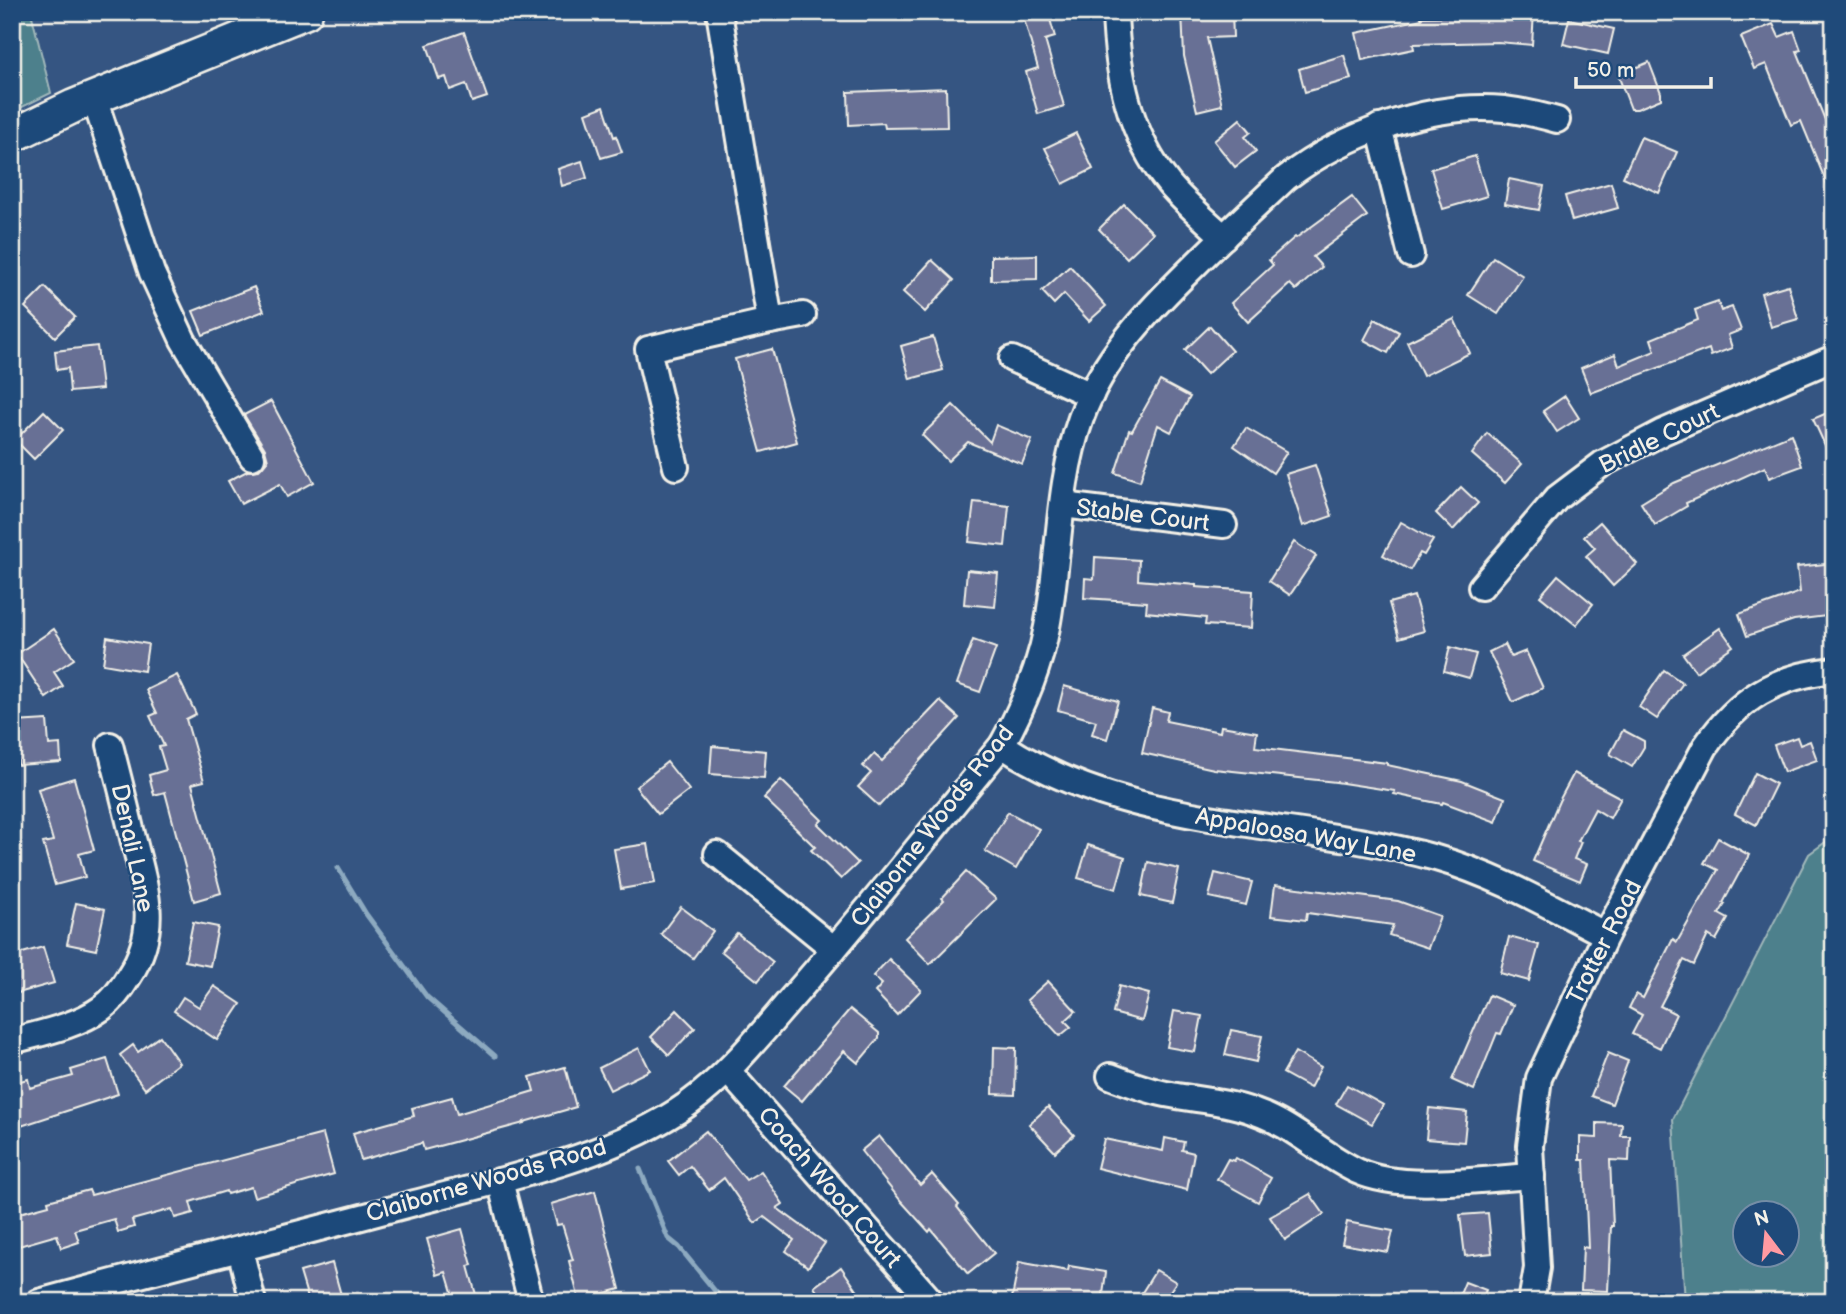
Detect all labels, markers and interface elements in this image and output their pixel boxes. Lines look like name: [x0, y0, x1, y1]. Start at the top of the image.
scale bar: [1576, 46, 1711, 90]
text: 50 m: [1587, 58, 1634, 83]
street label: Bridle Court: [1594, 397, 1725, 480]
street label: Stable Court: [1075, 493, 1212, 538]
street label: Claiborne Woods Road: [844, 719, 1020, 933]
street label: Denali Lane: [105, 781, 160, 915]
street label: Appaloosa Way Lane: [1193, 802, 1419, 869]
street label: Trotter Road: [1561, 875, 1648, 1009]
street label: Coach Wood Court: [752, 1101, 908, 1274]
street label: Claiborne Woods Road: [363, 1132, 610, 1229]
north arrow: [1730, 1198, 1800, 1268]
text: N: [1752, 1206, 1772, 1232]

